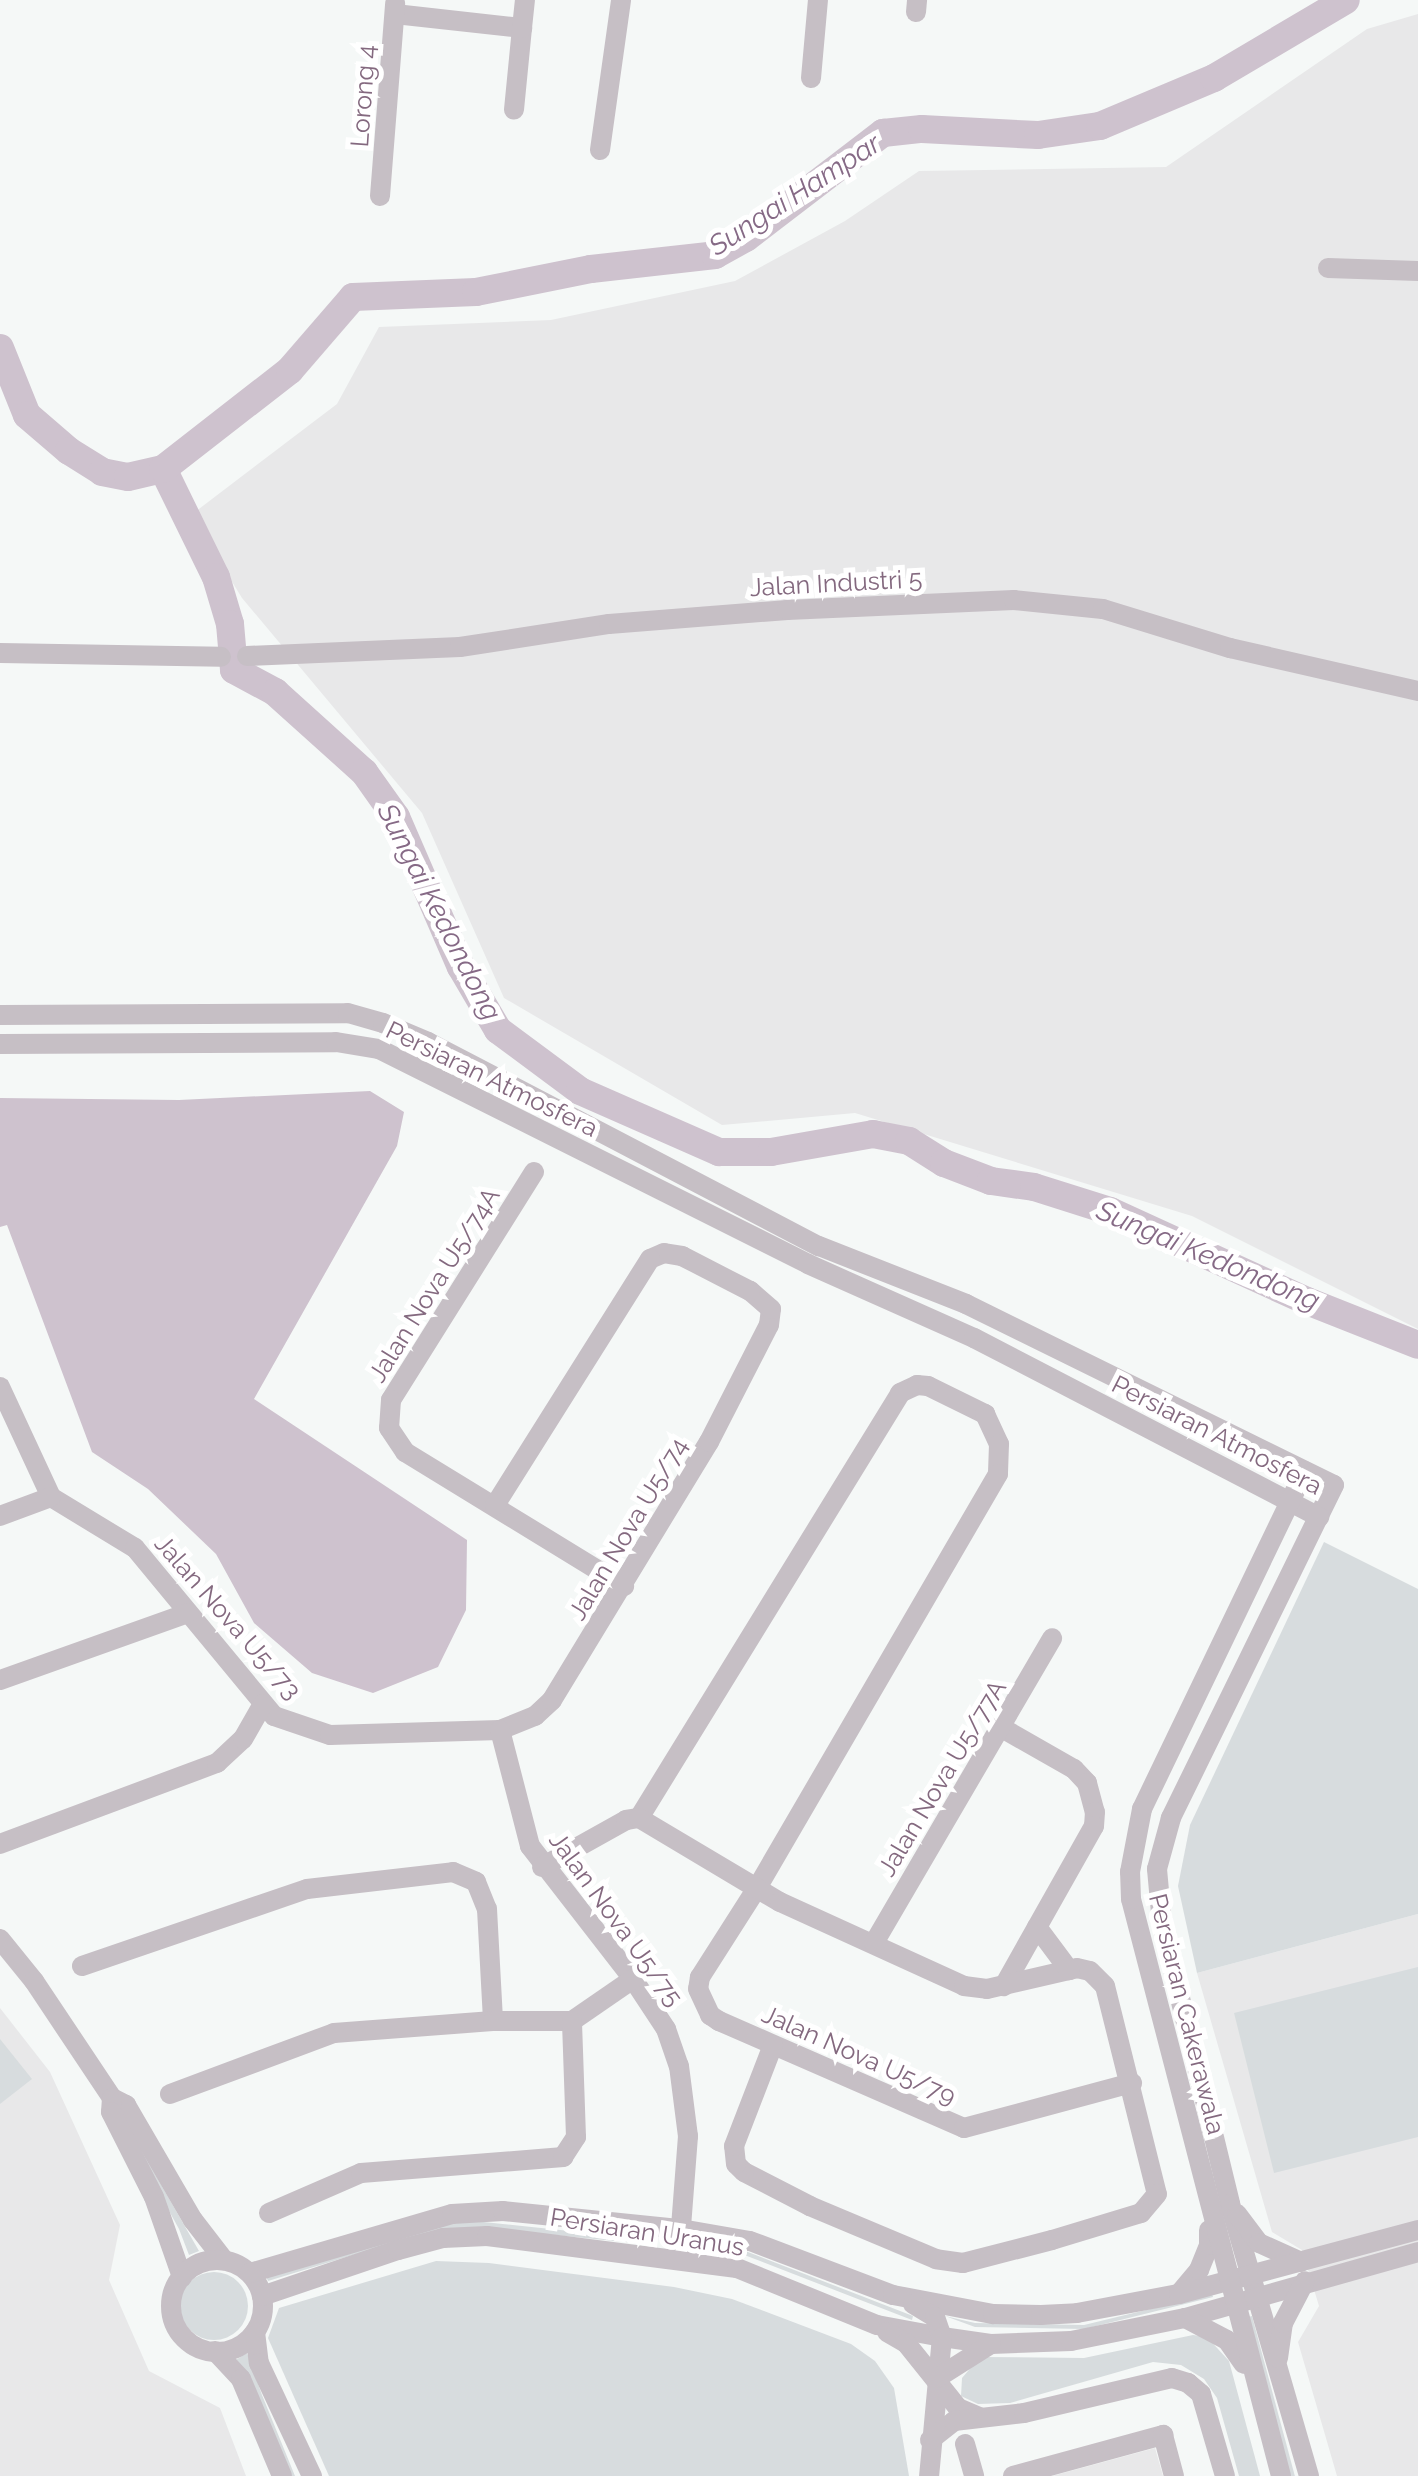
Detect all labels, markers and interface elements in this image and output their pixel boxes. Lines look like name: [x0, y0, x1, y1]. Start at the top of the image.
street label: Lorong 4: [344, 44, 382, 148]
water label: Sungai Hampar: [703, 127, 887, 263]
street label: Jalan Industri 5: [749, 564, 923, 602]
water label: Sungai Kedondong: [370, 798, 508, 1026]
street label: Persiaran Atmosfera: [381, 1015, 603, 1143]
street label: Jalan Nova U5/74A: [362, 1182, 506, 1388]
water label: Sungai Kedondong: [1092, 1194, 1324, 1318]
street label: Persiaran Atmosfera: [1106, 1369, 1328, 1501]
street label: Jalan Nova U5/74: [562, 1433, 694, 1625]
street label: Jalan Nova U5/73: [149, 1529, 307, 1705]
street label: Jalan Nova U5/77A: [872, 1675, 1012, 1881]
street label: Jalan Nova U5/75: [543, 1826, 689, 2012]
street label: Persiaran Cakerawala: [1143, 1890, 1231, 2138]
street label: Jalan Nova U5/79: [757, 1999, 961, 2111]
street label: Persiaran Uranus: [548, 2202, 746, 2262]

